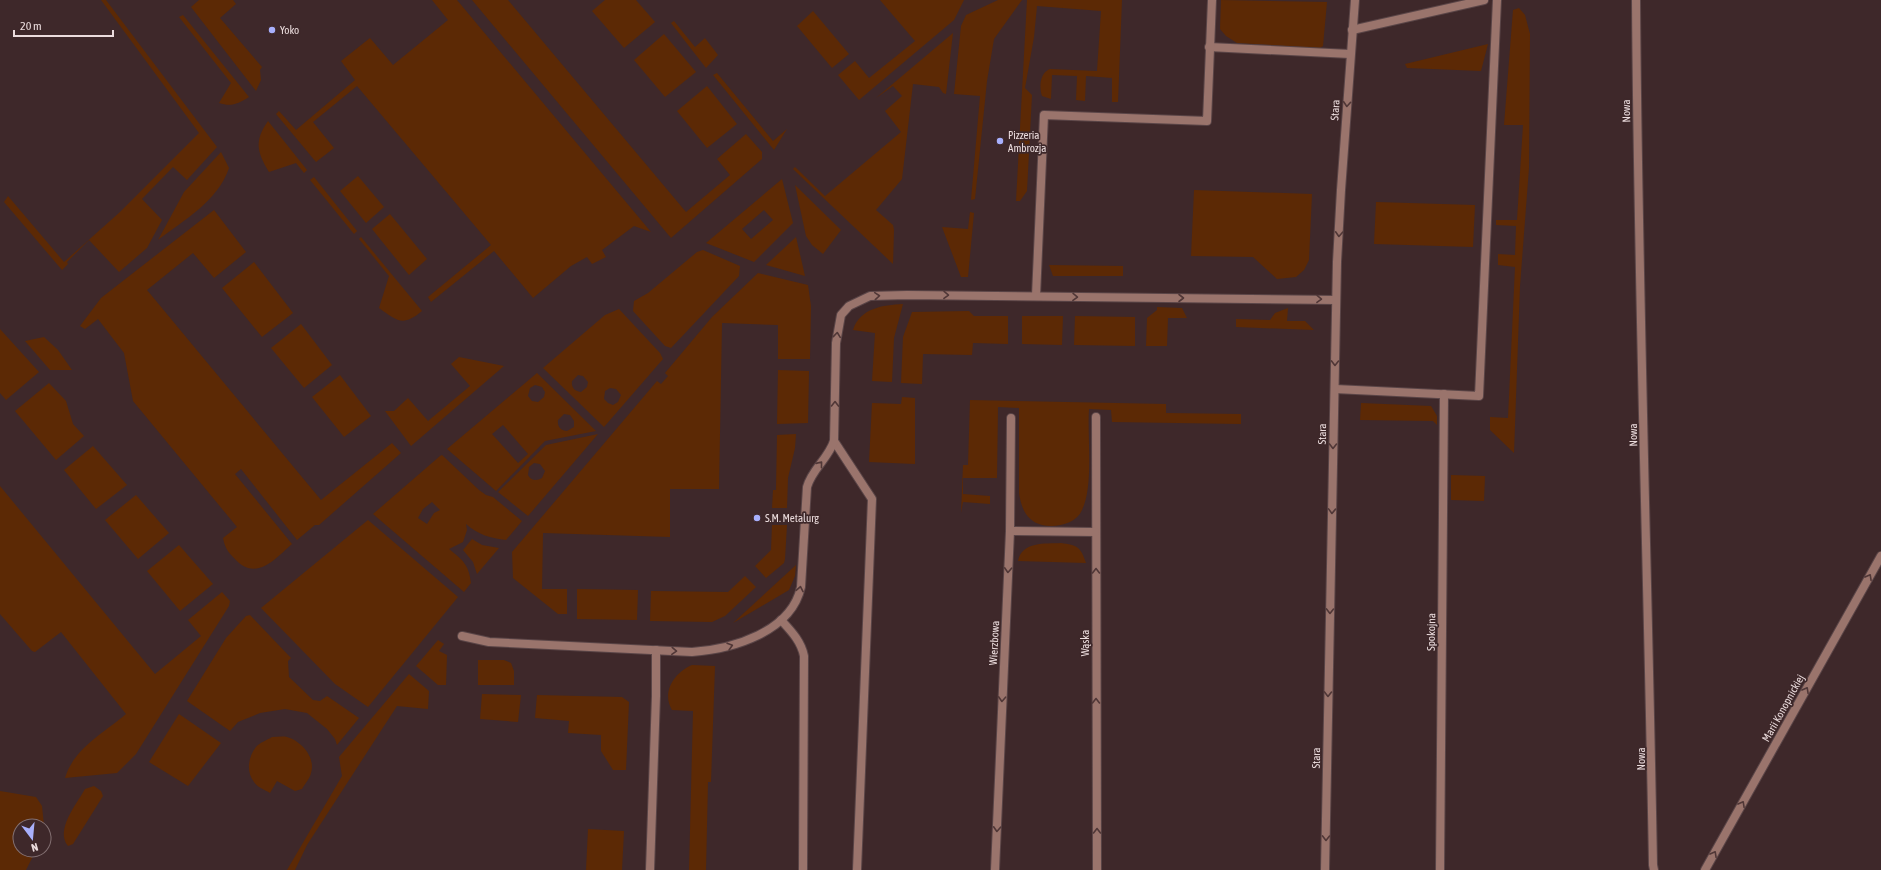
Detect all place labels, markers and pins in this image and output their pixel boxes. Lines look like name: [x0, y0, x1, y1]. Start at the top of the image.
place label: Yoko: [280, 24, 299, 36]
marker: Yoko: [267, 25, 277, 35]
place label: Pizzeria Ambrozja: [1008, 129, 1046, 154]
marker: Pizzeria Ambrozja: [995, 136, 1005, 146]
place label: S.M. Metalurg: [765, 512, 819, 524]
marker: S.M. Metalurg: [752, 513, 762, 523]

